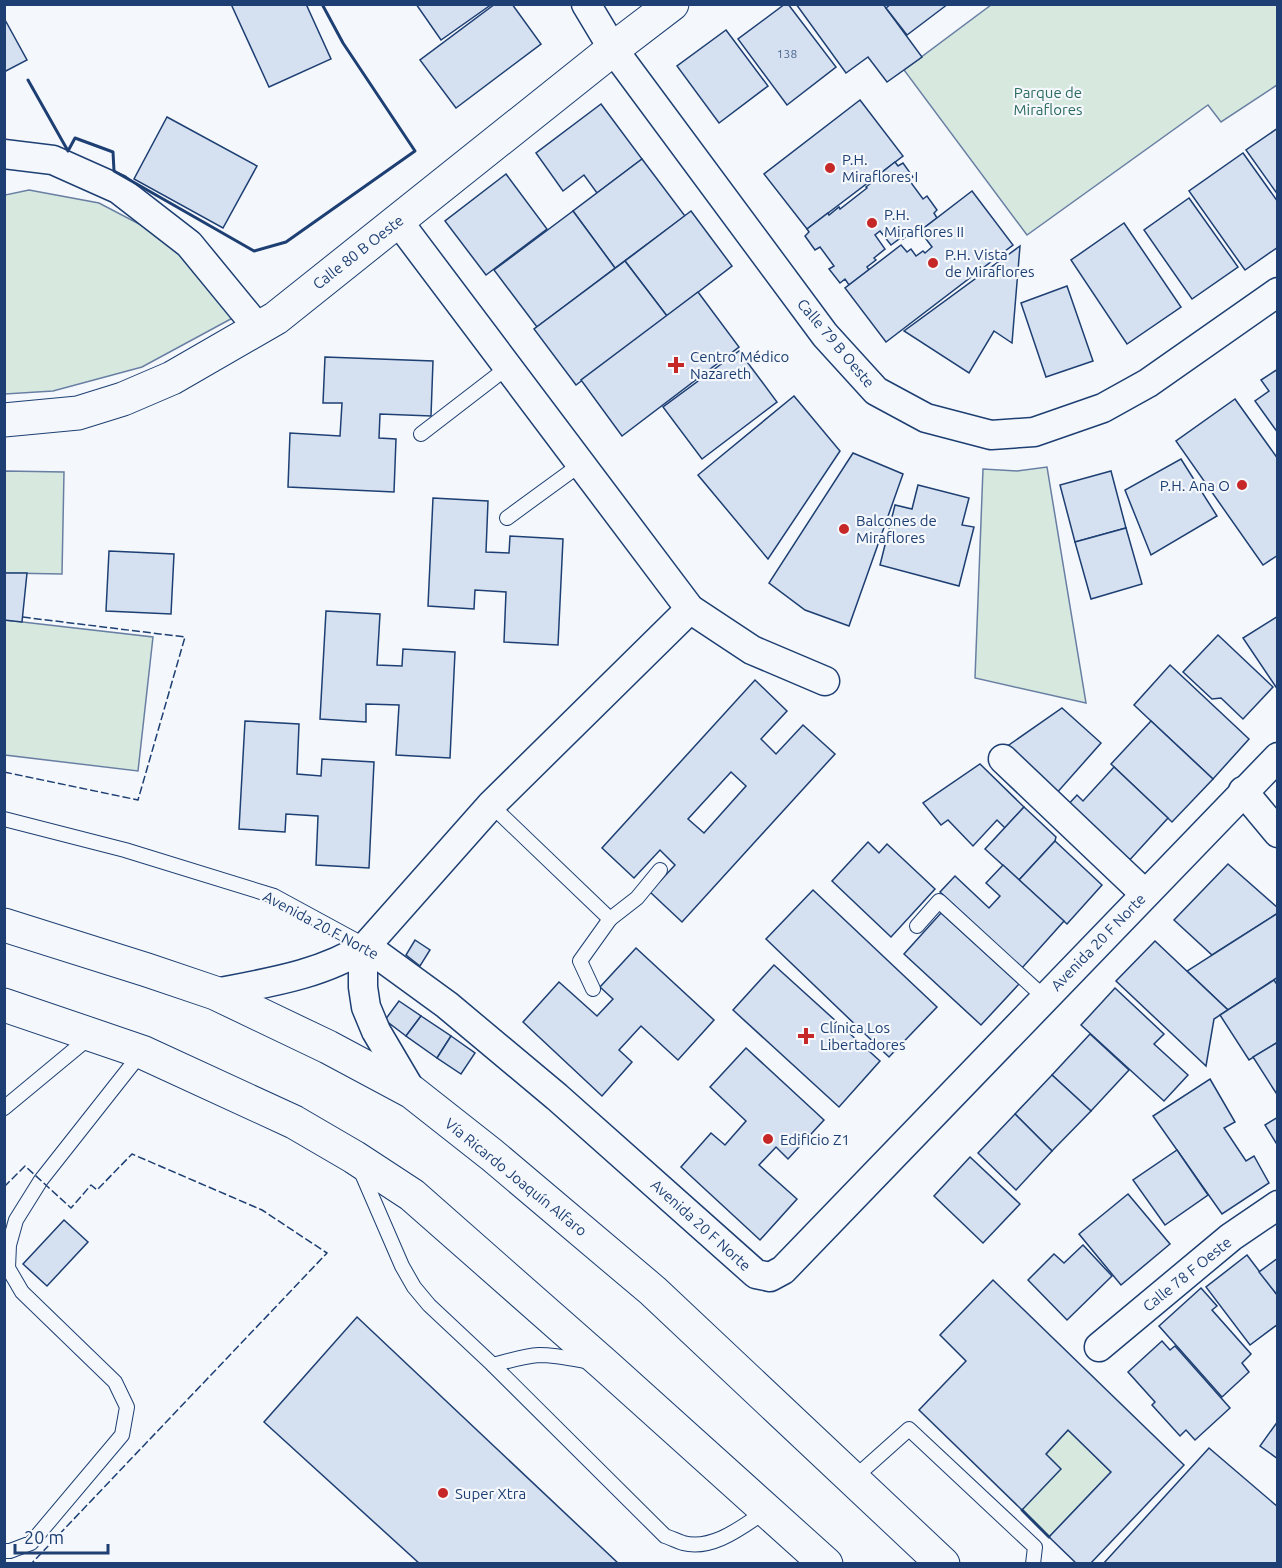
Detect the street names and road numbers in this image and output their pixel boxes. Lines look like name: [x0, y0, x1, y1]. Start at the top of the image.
street label: Calle 80 B Oeste: [309, 211, 407, 293]
street label: Calle 79 B Oeste: [794, 295, 878, 391]
street label: Avenida 20 F Norte: [260, 887, 382, 963]
street label: Avenida 20 F Norte: [1047, 890, 1149, 994]
street label: Vía Ricardo Joaquín Alfaro: [442, 1115, 590, 1239]
street label: Avenida 20 F Norte: [648, 1176, 754, 1274]
street label: Calle 78 F Oeste: [1139, 1233, 1235, 1315]

